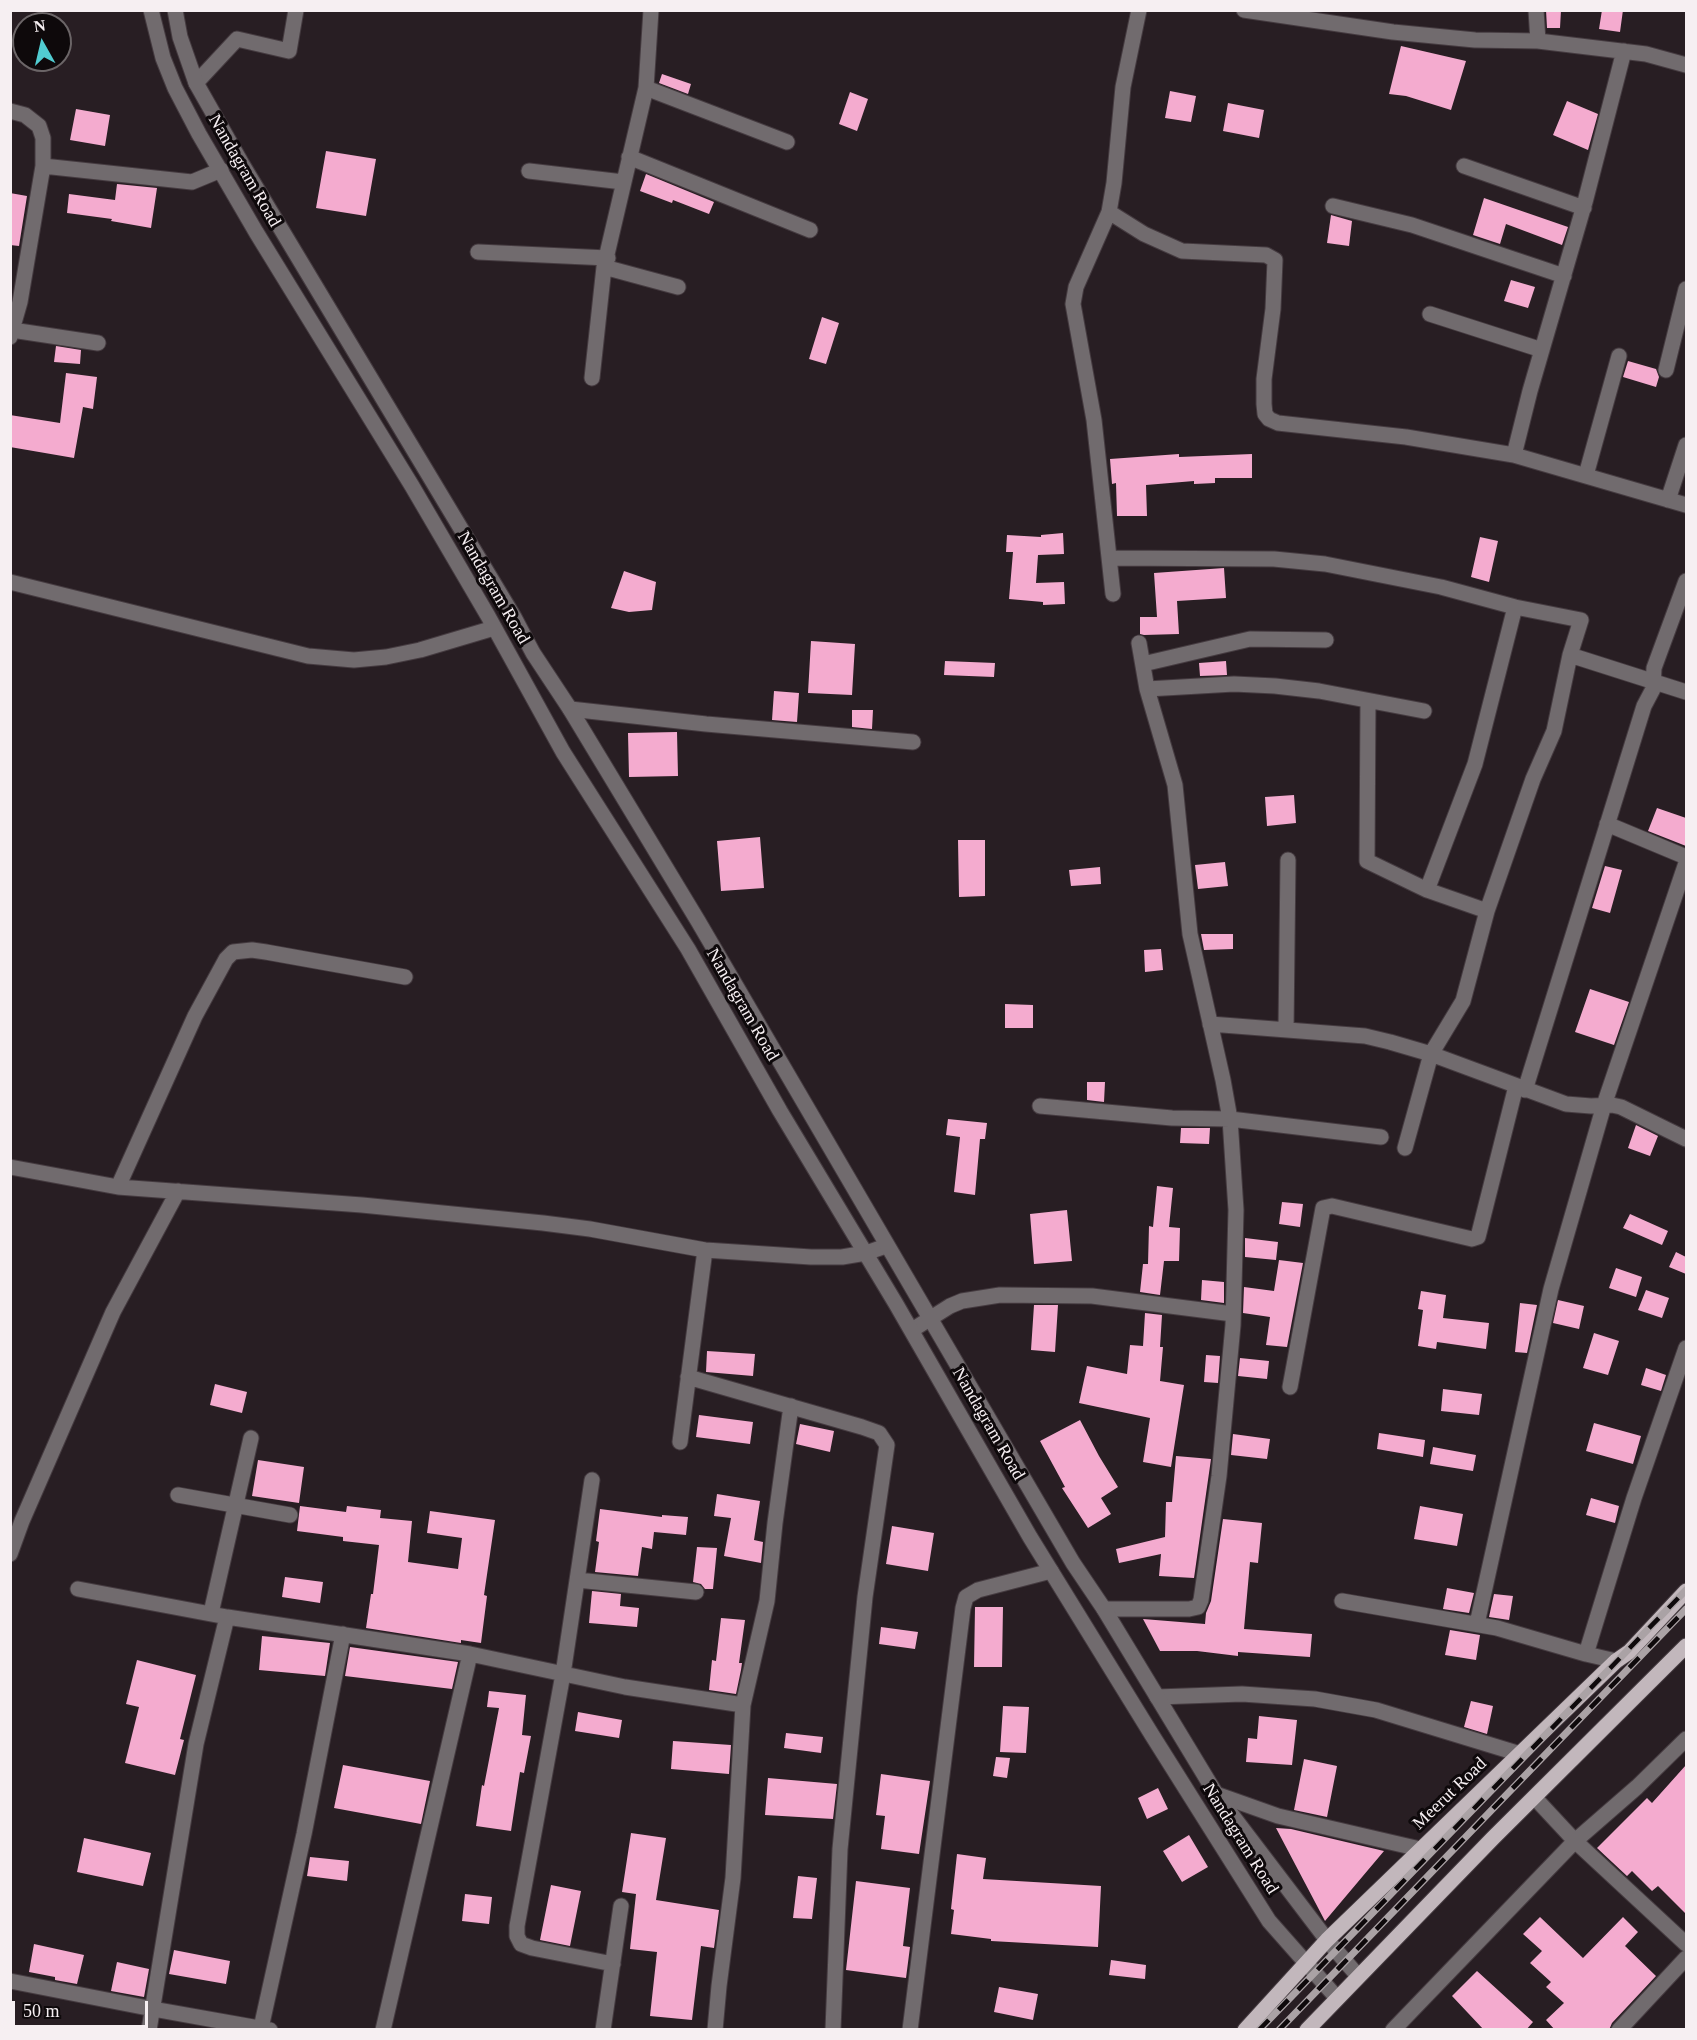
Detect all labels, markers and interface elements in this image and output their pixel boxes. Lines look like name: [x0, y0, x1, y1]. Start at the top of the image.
north arrow: [12, 12, 72, 72]
text: N: [33, 16, 47, 35]
street label: Nandagram Road: [203, 111, 285, 231]
street label: Nandagram Road: [452, 528, 534, 648]
street label: Nandagram Road: [701, 945, 783, 1065]
street label: Nandagram Road: [947, 1364, 1029, 1484]
street label: Meerut Road: [1409, 1753, 1491, 1835]
street label: Nandagram Road: [1197, 1780, 1283, 1898]
scale bar: [15, 1989, 152, 2027]
text: 50 m: [23, 2001, 60, 2021]

